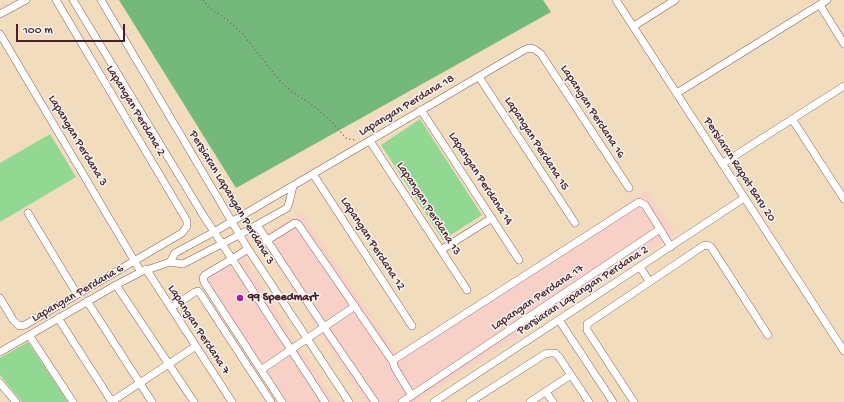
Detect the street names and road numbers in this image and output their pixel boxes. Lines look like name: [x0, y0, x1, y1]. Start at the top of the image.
street label: Lapangan Perdana 2: [102, 63, 168, 159]
street label: Lapangan Perdana 16: [556, 63, 628, 161]
street label: Lapangan Perdana 18: [357, 72, 457, 140]
street label: Lapangan Perdana 3: [44, 93, 110, 189]
street label: Lapangan Perdana 15: [500, 95, 572, 193]
street label: Persiaran Rapat Baru 20: [700, 115, 778, 225]
street label: Persiaran Lapangan Perdana 3: [185, 128, 277, 268]
street label: Lapangan Perdana 14: [445, 130, 515, 228]
street label: Lapangan Perdana 13: [392, 160, 464, 258]
street label: Lapangan Perdana 12: [337, 195, 407, 293]
street label: Persiaran Lapangan Perdana 2: [515, 243, 651, 339]
street label: Lapangan Perdana 6: [30, 262, 126, 326]
street label: Lapangan Perdana 17: [489, 262, 587, 334]
street label: Lapangan Perdana 7: [164, 283, 232, 377]

